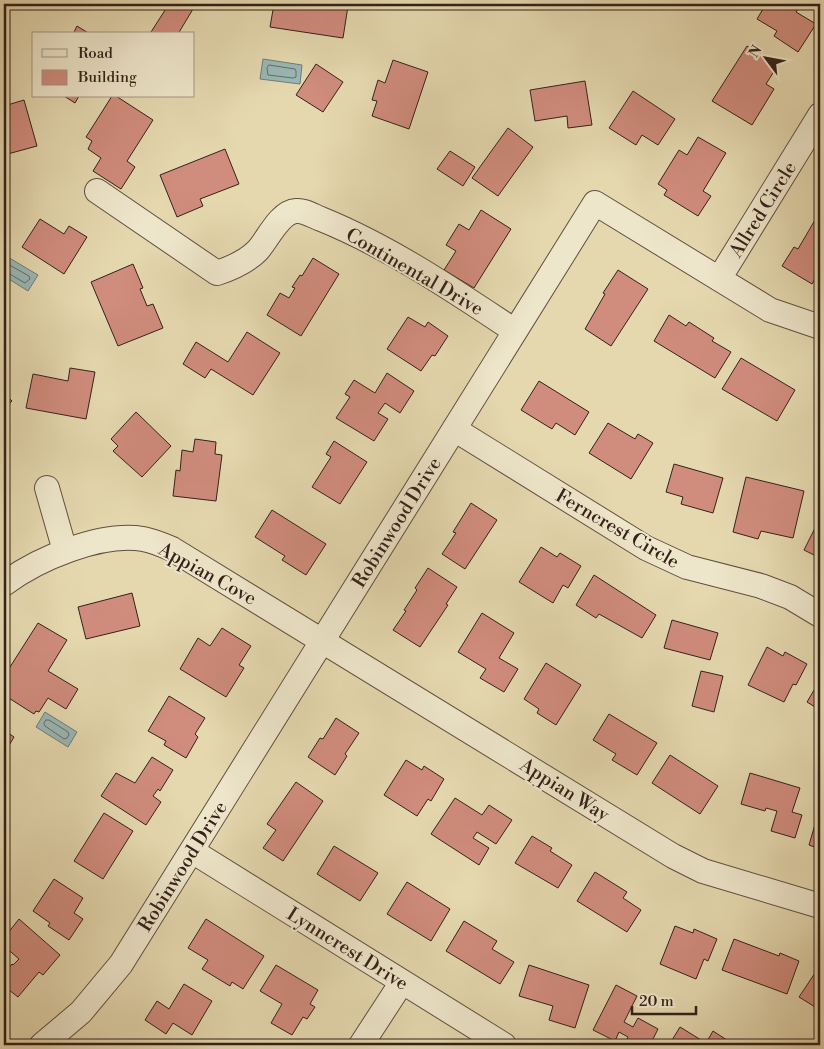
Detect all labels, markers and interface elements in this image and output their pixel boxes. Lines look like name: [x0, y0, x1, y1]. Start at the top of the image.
legend: [32, 32, 195, 98]
north arrow: [742, 32, 792, 82]
text: N: [745, 42, 766, 61]
text: Road: [78, 44, 113, 63]
text: Building: [77, 68, 137, 87]
street label: Allred Circle: [723, 157, 802, 263]
street label: Continental Drive: [341, 223, 488, 321]
street label: Robinwood Drive: [347, 453, 447, 592]
street label: Ferncrest Circle: [551, 484, 684, 574]
street label: Appian Cove: [153, 537, 261, 611]
street label: Appian Way: [515, 752, 614, 827]
street label: Robinwood Drive: [133, 797, 233, 936]
street label: Lynncrest Drive: [282, 902, 413, 996]
scale bar: [632, 984, 695, 1016]
text: 20 m: [639, 992, 674, 1011]

